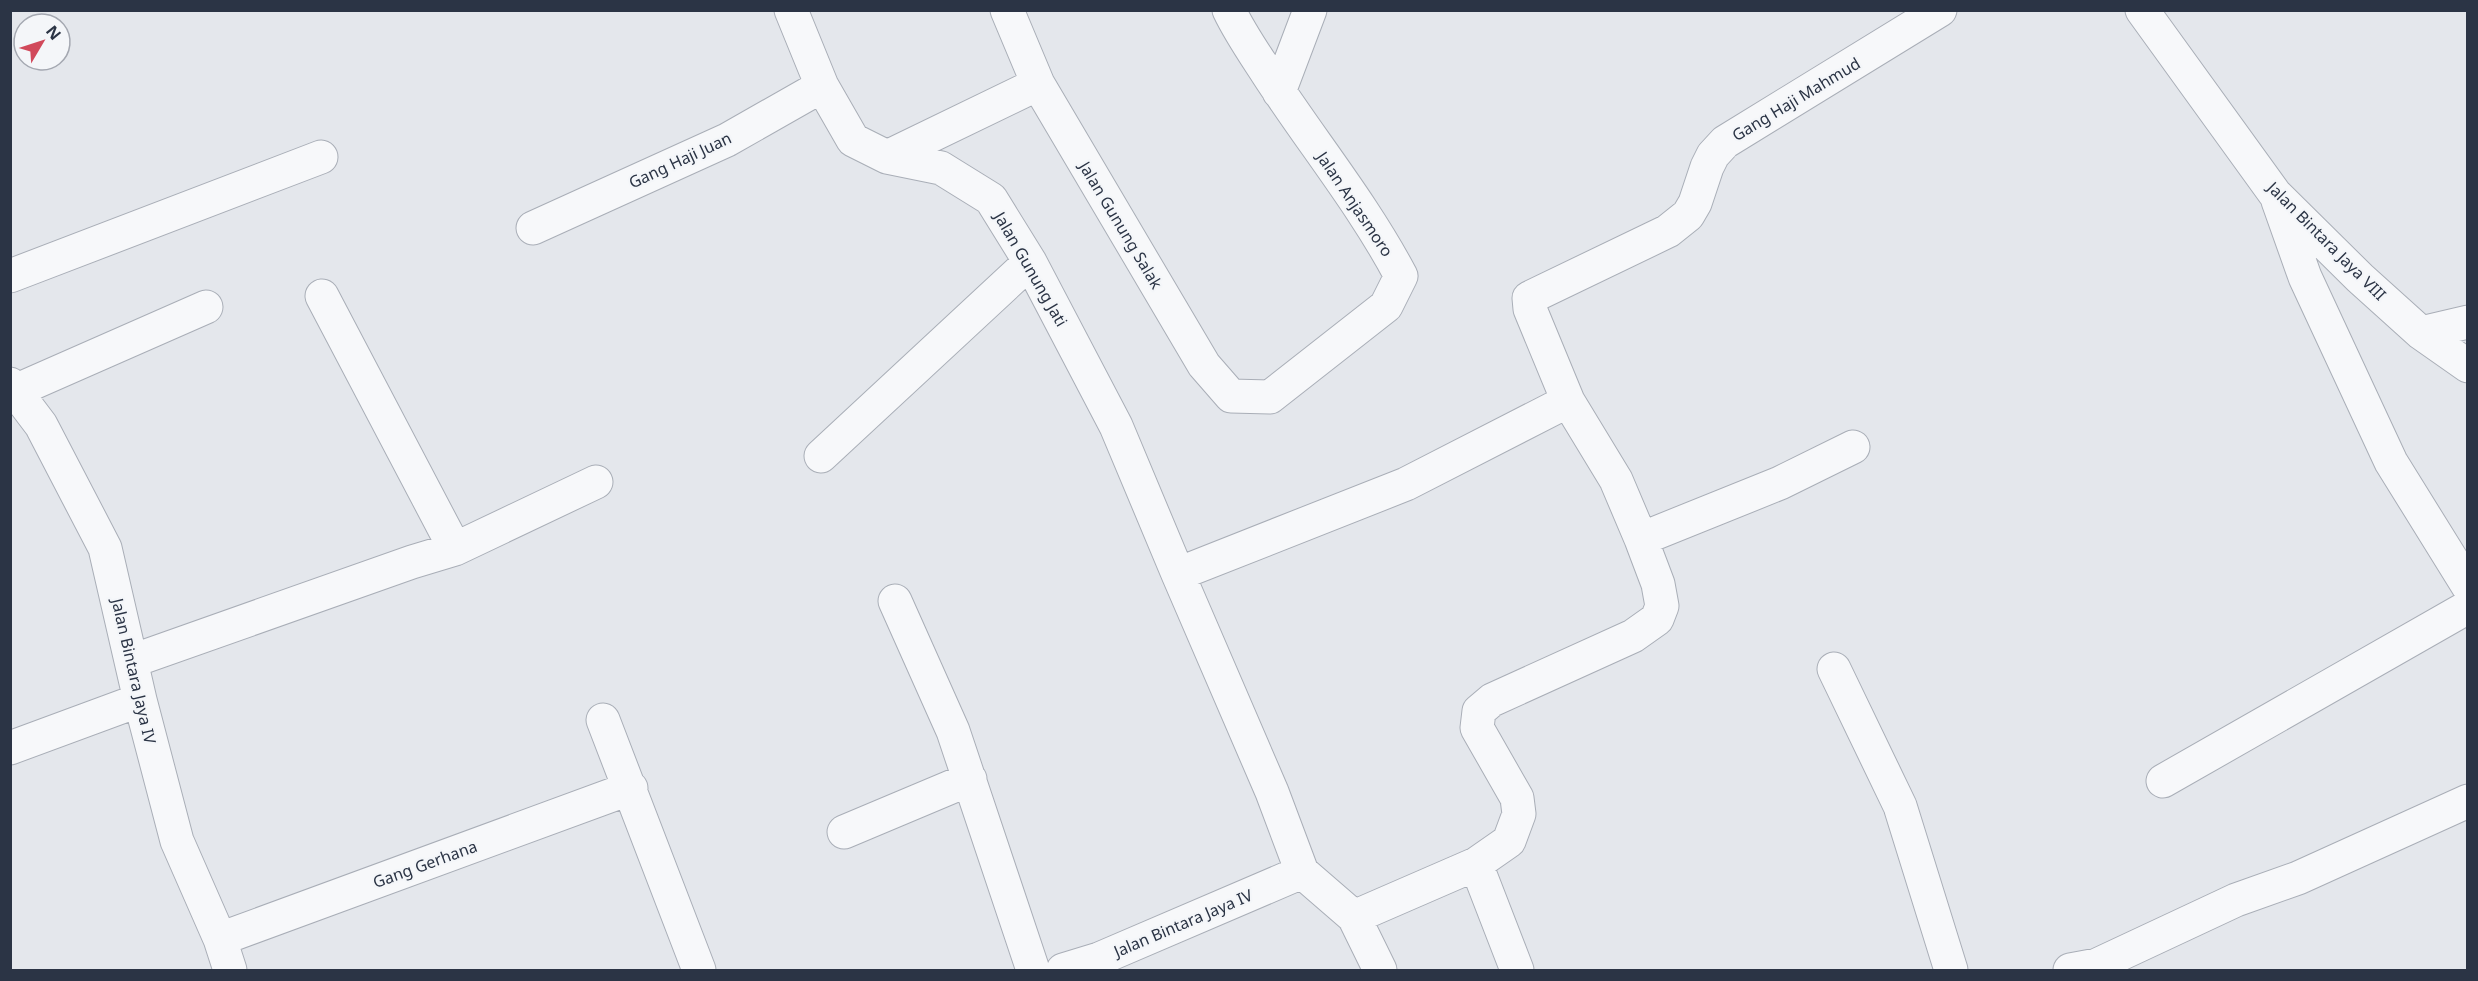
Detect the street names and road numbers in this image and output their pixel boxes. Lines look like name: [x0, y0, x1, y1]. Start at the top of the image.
street label: Gang Haji Mahmud: [1728, 52, 1864, 146]
street label: Gang Haji Juan: [625, 127, 735, 193]
street label: Jalan Anjasmoro: [1311, 146, 1398, 261]
street label: Jalan Gunung Salak: [1073, 155, 1168, 293]
street label: Jalan Bintara Jaya VIII: [2261, 175, 2391, 305]
street label: Jalan Gunung Jati: [988, 206, 1073, 330]
street label: Jalan Bintara Jaya IV: [106, 594, 162, 746]
street label: Gang Gerhana: [370, 835, 480, 893]
street label: Jalan Bintara Jaya IV: [1108, 884, 1256, 963]

